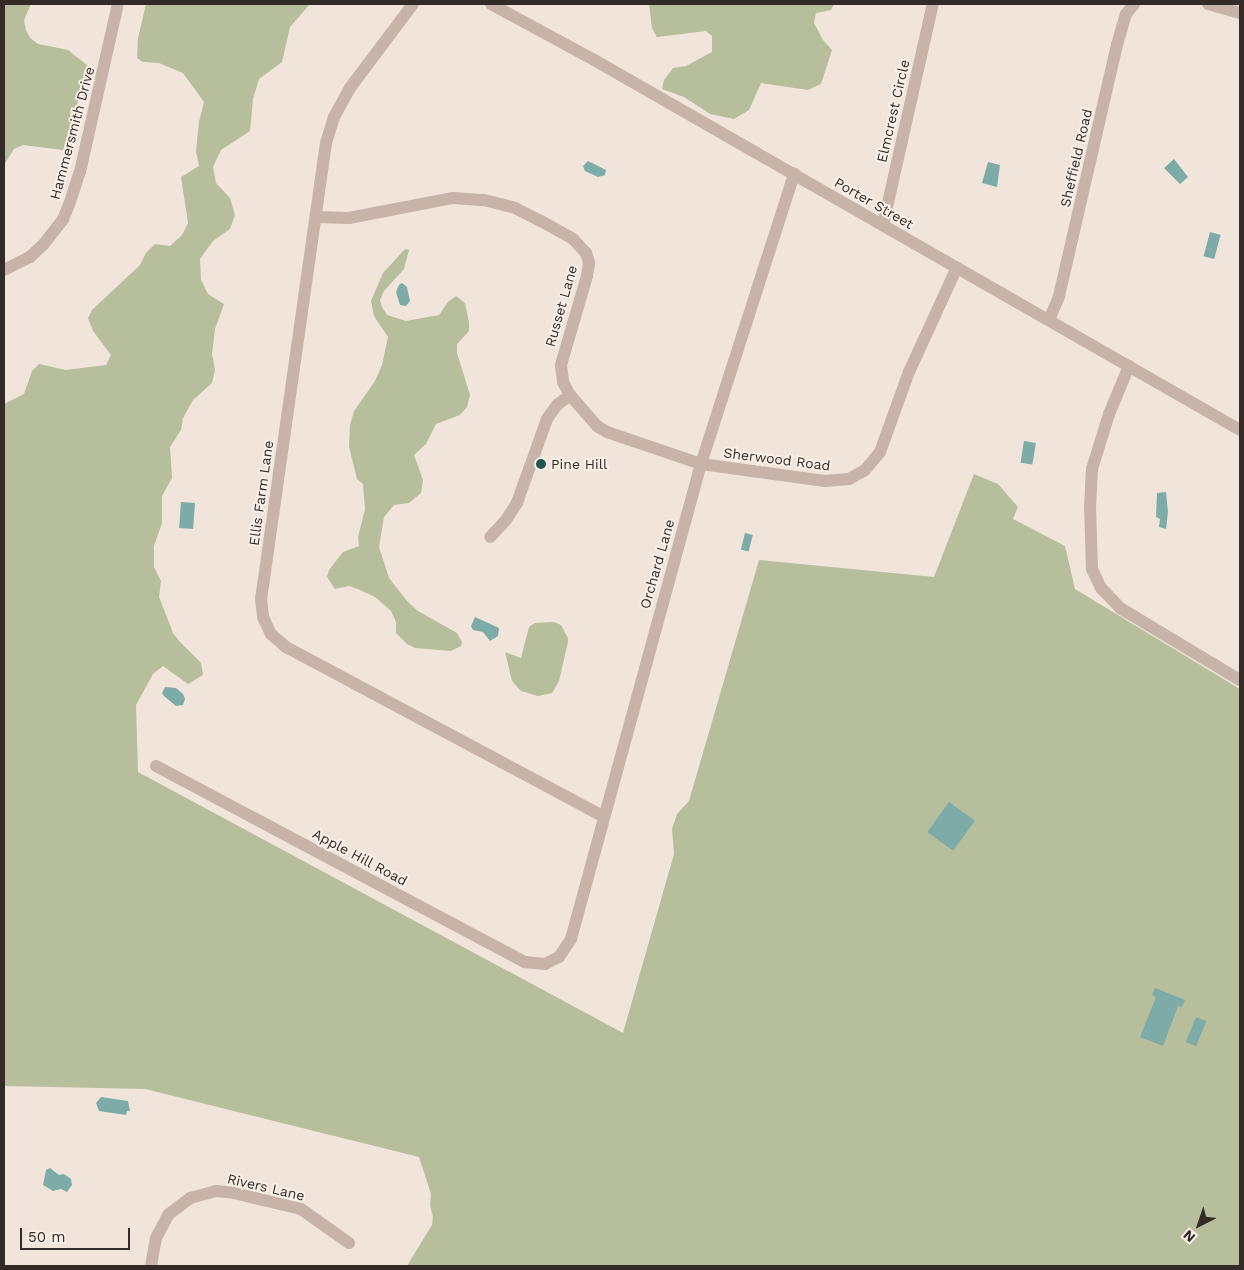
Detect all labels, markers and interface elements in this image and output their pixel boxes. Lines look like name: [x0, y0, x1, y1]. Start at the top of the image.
street label: Elmcrest Circle: [873, 58, 913, 164]
street label: Hammersmith Drive: [46, 65, 98, 201]
street label: Sheffield Road: [1057, 107, 1095, 209]
street label: Porter Street: [831, 174, 917, 232]
street label: Russet Lane: [541, 263, 581, 349]
street label: Ellis Farm Lane: [245, 439, 277, 547]
street label: Sherwood Road: [723, 444, 831, 474]
place label: Pine Hill: [551, 456, 607, 472]
marker: Pine Hill: [535, 458, 547, 470]
street label: Orchard Lane: [636, 517, 678, 611]
street label: Apple Hill Road: [310, 825, 410, 889]
street label: Rivers Lane: [226, 1170, 306, 1204]
north arrow: [1174, 1200, 1224, 1250]
scale bar: [22, 1218, 132, 1250]
text: N: [1180, 1227, 1198, 1246]
text: 50 m: [28, 1228, 65, 1246]

